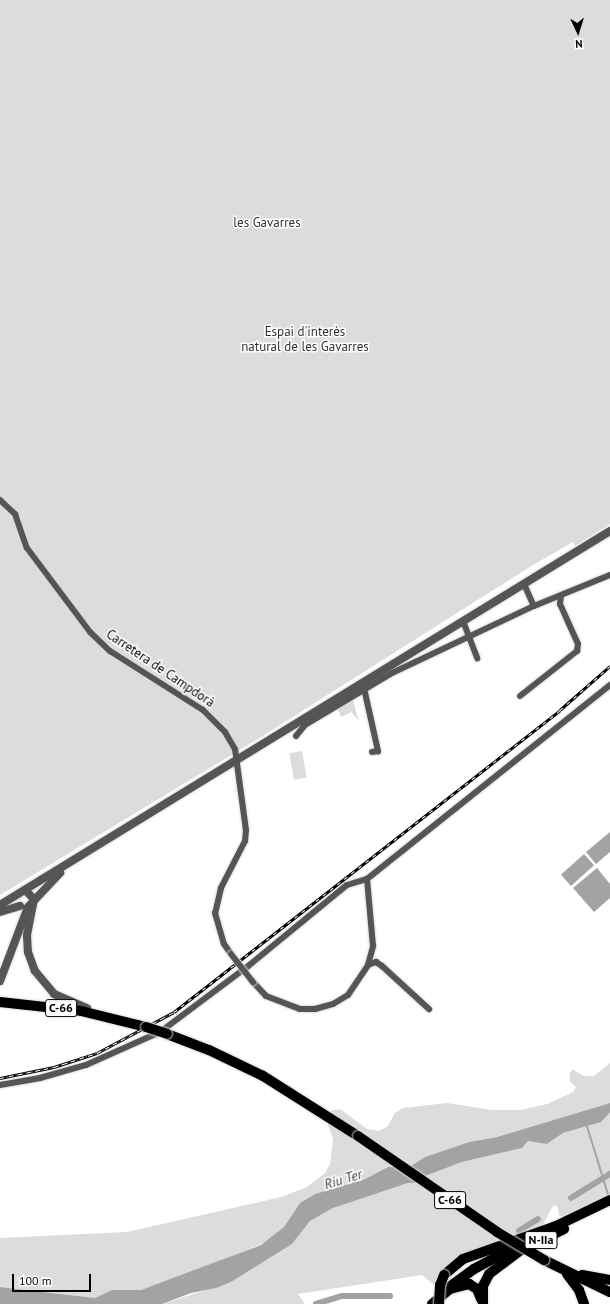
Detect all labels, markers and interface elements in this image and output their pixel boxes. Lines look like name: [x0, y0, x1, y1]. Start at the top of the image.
north arrow: [558, 12, 598, 52]
text: N: [575, 37, 583, 51]
park label: les Gavarres: [233, 215, 301, 231]
park label: Espai d'interès natural de les Gavarres: [241, 325, 369, 356]
street label: Carretera de Campdorà: [103, 627, 217, 711]
road number: C-66: [45, 998, 77, 1018]
water label: Riu Ter: [322, 1165, 364, 1193]
road number: C-66: [434, 1190, 466, 1210]
road number: N-IIa: [524, 1230, 558, 1250]
scale bar: [14, 1266, 93, 1292]
text: 100 m: [19, 1273, 52, 1288]

